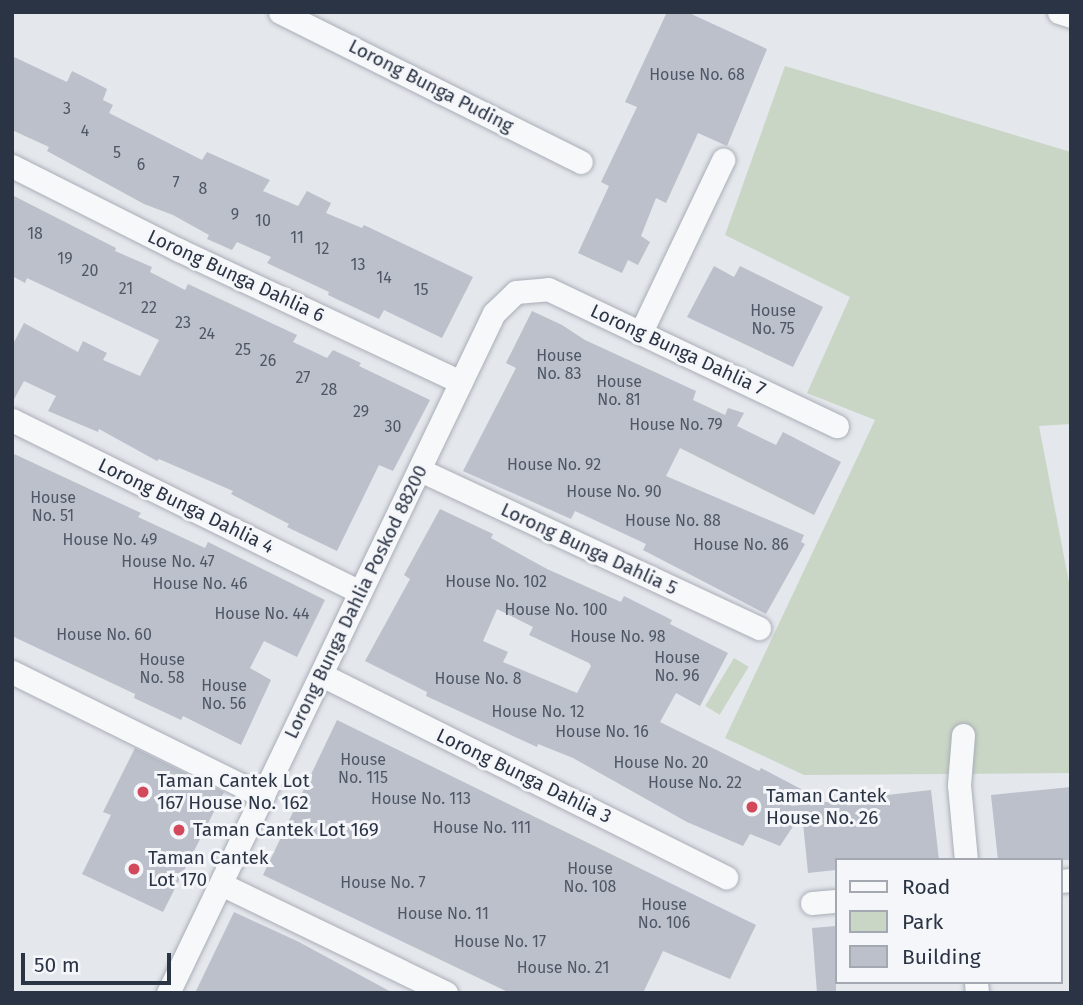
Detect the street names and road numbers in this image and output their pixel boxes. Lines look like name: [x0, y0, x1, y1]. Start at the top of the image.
street label: Lorong Bunga Puding: [345, 35, 517, 137]
street label: Lorong Bunga Dahlia 6: [144, 225, 328, 327]
street label: Lorong Bunga Dahlia 7: [587, 299, 769, 401]
street label: Lorong Bunga Dahlia 4: [94, 454, 278, 558]
street label: Lorong Bunga Dahlia Poskod 88200: [280, 462, 432, 742]
street label: Lorong Bunga Dahlia 5: [497, 498, 681, 600]
street label: Lorong Bunga Dahlia 3: [433, 724, 615, 828]

